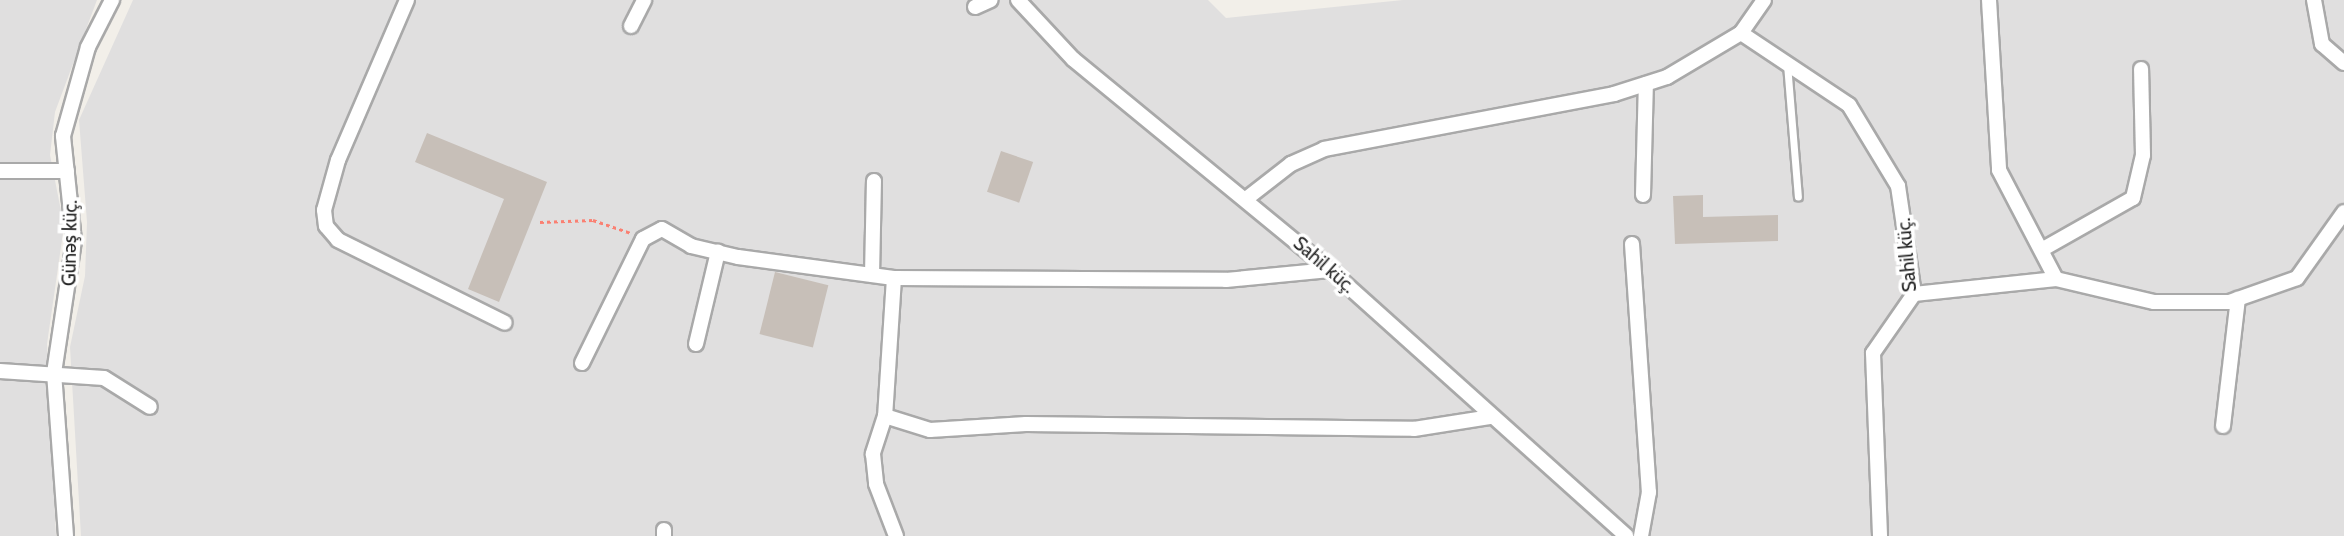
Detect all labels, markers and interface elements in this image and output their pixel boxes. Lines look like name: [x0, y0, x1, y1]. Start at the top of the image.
street label: Günəş küç.: [58, 200, 82, 286]
street label: Sahil küç.: [1892, 217, 1922, 293]
street label: Sahil küç.: [1288, 232, 1360, 298]

